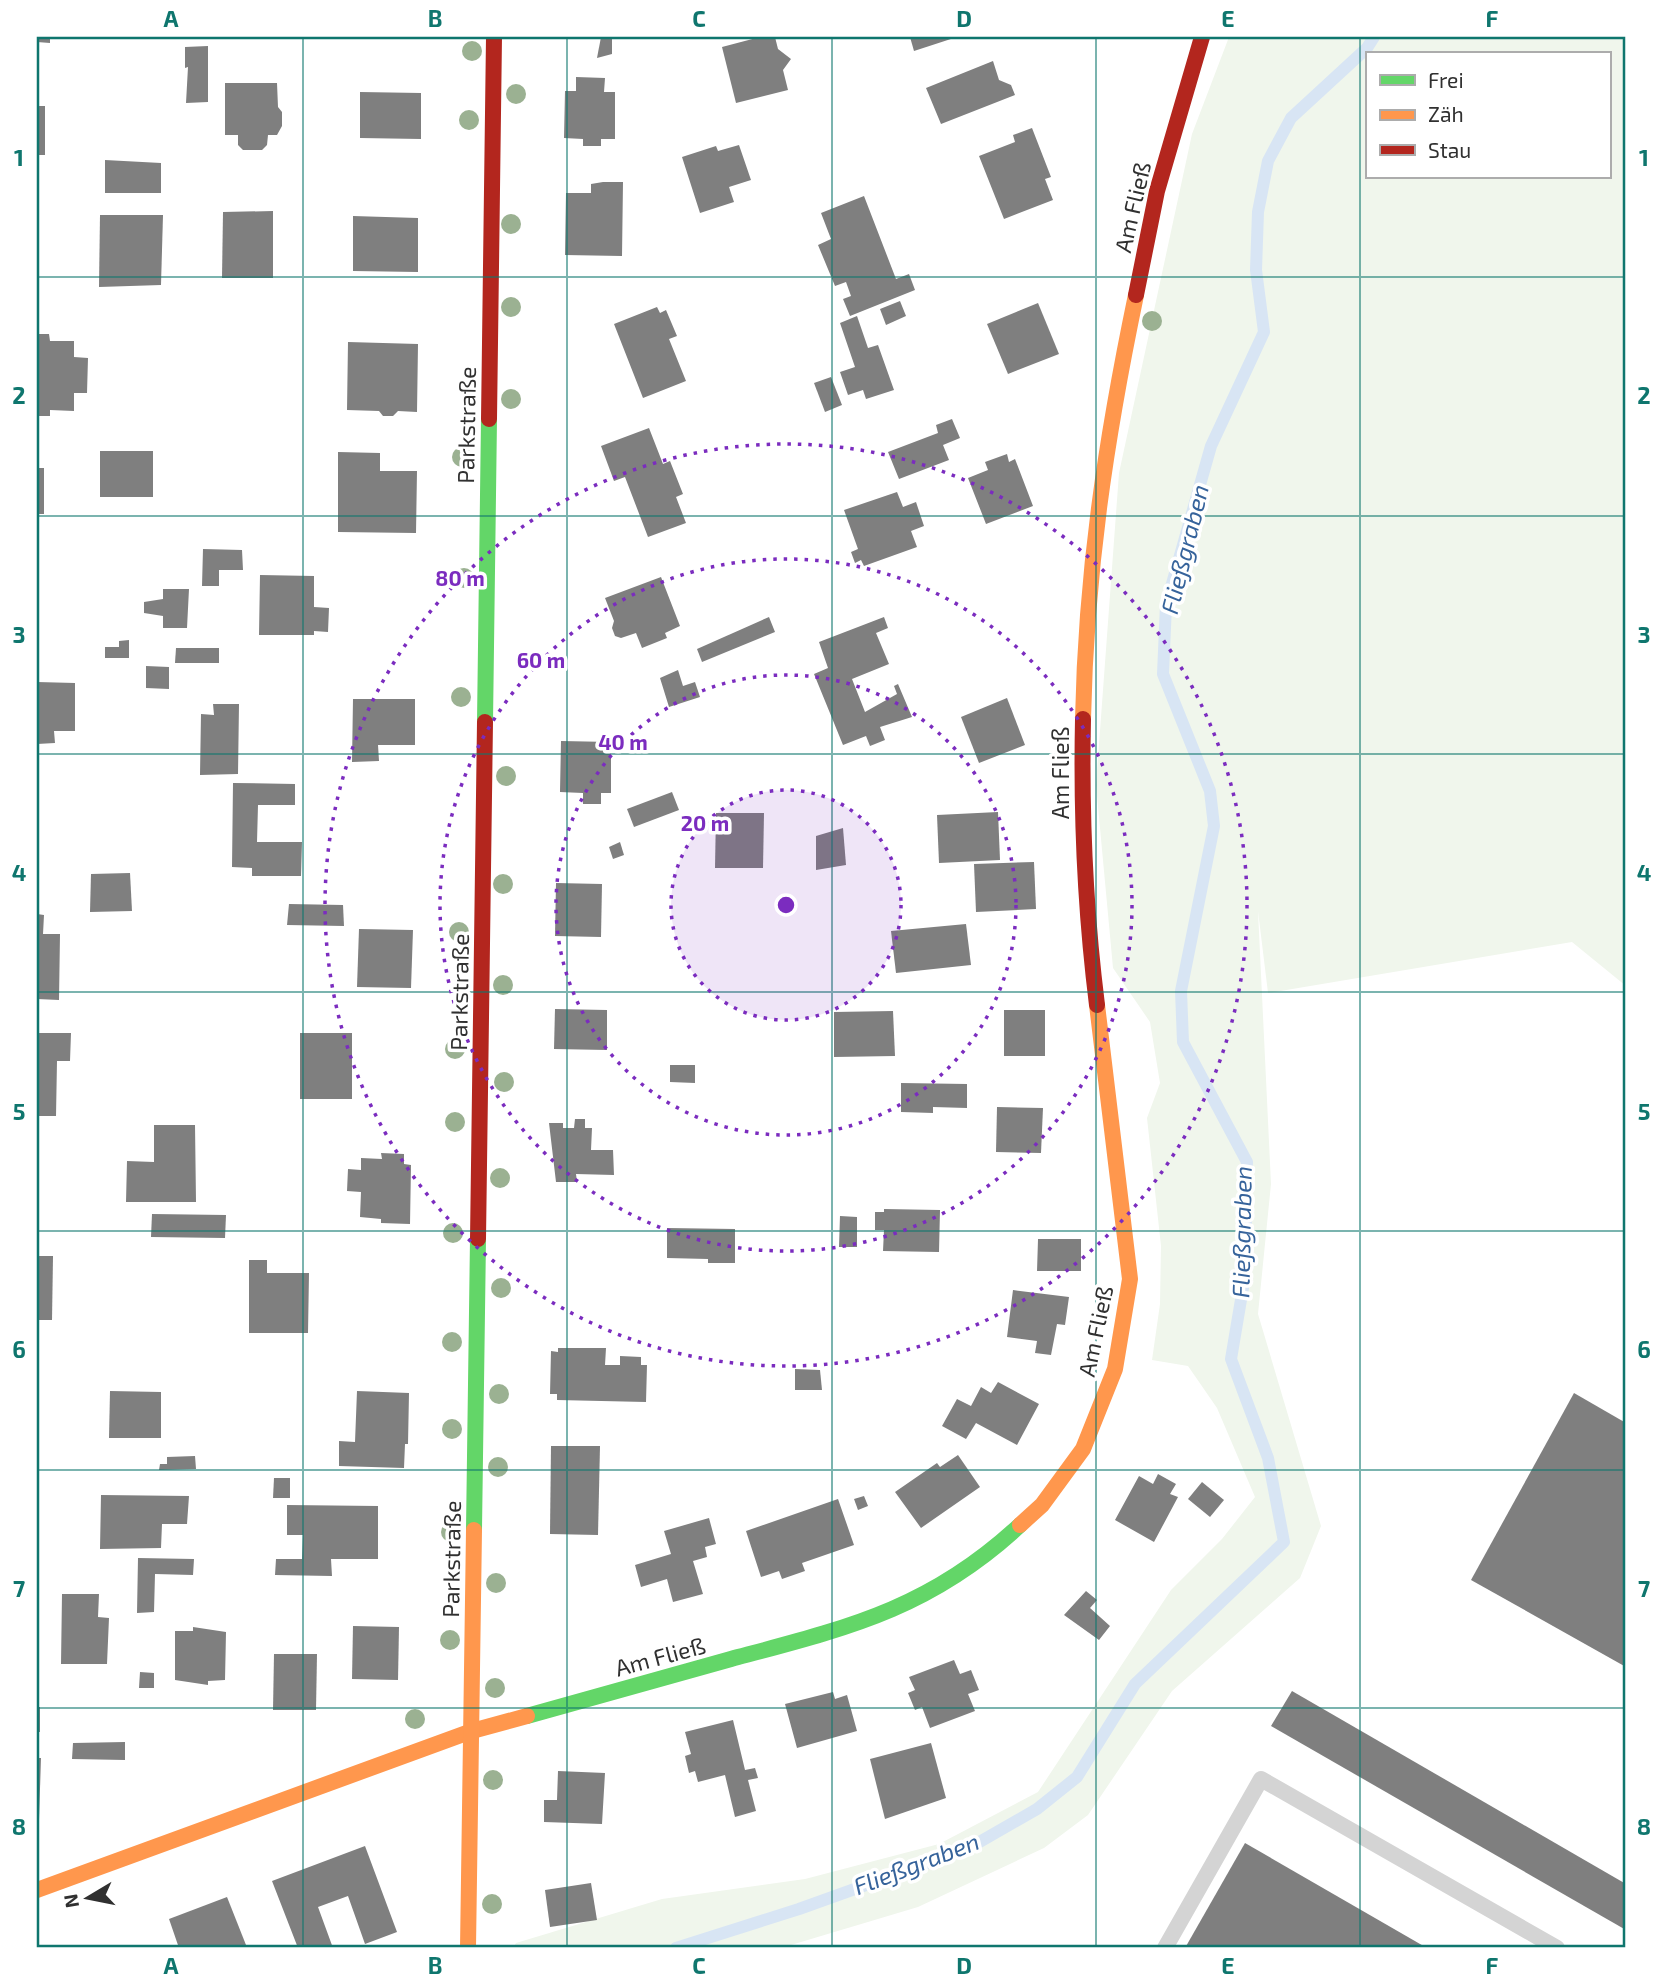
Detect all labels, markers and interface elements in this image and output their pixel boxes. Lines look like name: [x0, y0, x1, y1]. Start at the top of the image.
text: A: [163, 4, 179, 32]
text: B: [428, 4, 442, 32]
text: C: [692, 4, 706, 32]
text: D: [956, 4, 972, 32]
text: E: [1221, 4, 1235, 32]
text: F: [1486, 4, 1499, 32]
legend: [1366, 52, 1610, 178]
text: Frei: [1428, 67, 1464, 92]
text: Zäh: [1428, 101, 1464, 126]
text: Stau: [1428, 137, 1471, 162]
text: 1: [14, 143, 24, 171]
text: 1: [1639, 143, 1649, 171]
street label: Am Fließ: [1108, 159, 1156, 255]
street label: Parkstraße: [451, 366, 481, 484]
text: 2: [12, 381, 26, 409]
text: 2: [1637, 381, 1651, 409]
water label: Fließgraben: [1154, 481, 1214, 617]
text: 80 m: [435, 565, 485, 590]
text: 3: [12, 620, 26, 648]
text: 3: [1637, 620, 1651, 648]
text: 60 m: [517, 647, 565, 672]
street label: Am Fließ: [1046, 727, 1074, 819]
text: 40 m: [598, 729, 648, 754]
text: 20 m: [681, 810, 729, 835]
text: 4: [12, 858, 26, 886]
text: 4: [1637, 858, 1651, 886]
centre of rings: [774, 893, 798, 917]
street label: Parkstraße: [444, 933, 474, 1051]
text: 5: [13, 1097, 25, 1125]
text: 5: [1638, 1097, 1650, 1125]
water label: Fließgraben: [1225, 1166, 1257, 1298]
street label: Am Fließ: [1072, 1283, 1118, 1379]
text: 6: [12, 1335, 26, 1363]
text: 6: [1637, 1335, 1651, 1363]
street label: Parkstraße: [436, 1500, 466, 1618]
text: 7: [13, 1574, 25, 1602]
text: 7: [1638, 1574, 1650, 1602]
street label: Am Fließ: [612, 1631, 708, 1681]
text: 8: [12, 1812, 26, 1840]
text: 8: [1637, 1812, 1651, 1840]
water label: Fließgraben: [849, 1826, 983, 1900]
north arrow: [52, 1862, 122, 1932]
text: N: [58, 1892, 83, 1910]
text: A: [163, 1951, 179, 1979]
text: B: [428, 1951, 442, 1979]
text: C: [692, 1951, 706, 1979]
text: D: [956, 1951, 972, 1979]
text: E: [1221, 1951, 1235, 1979]
text: F: [1486, 1951, 1499, 1979]

